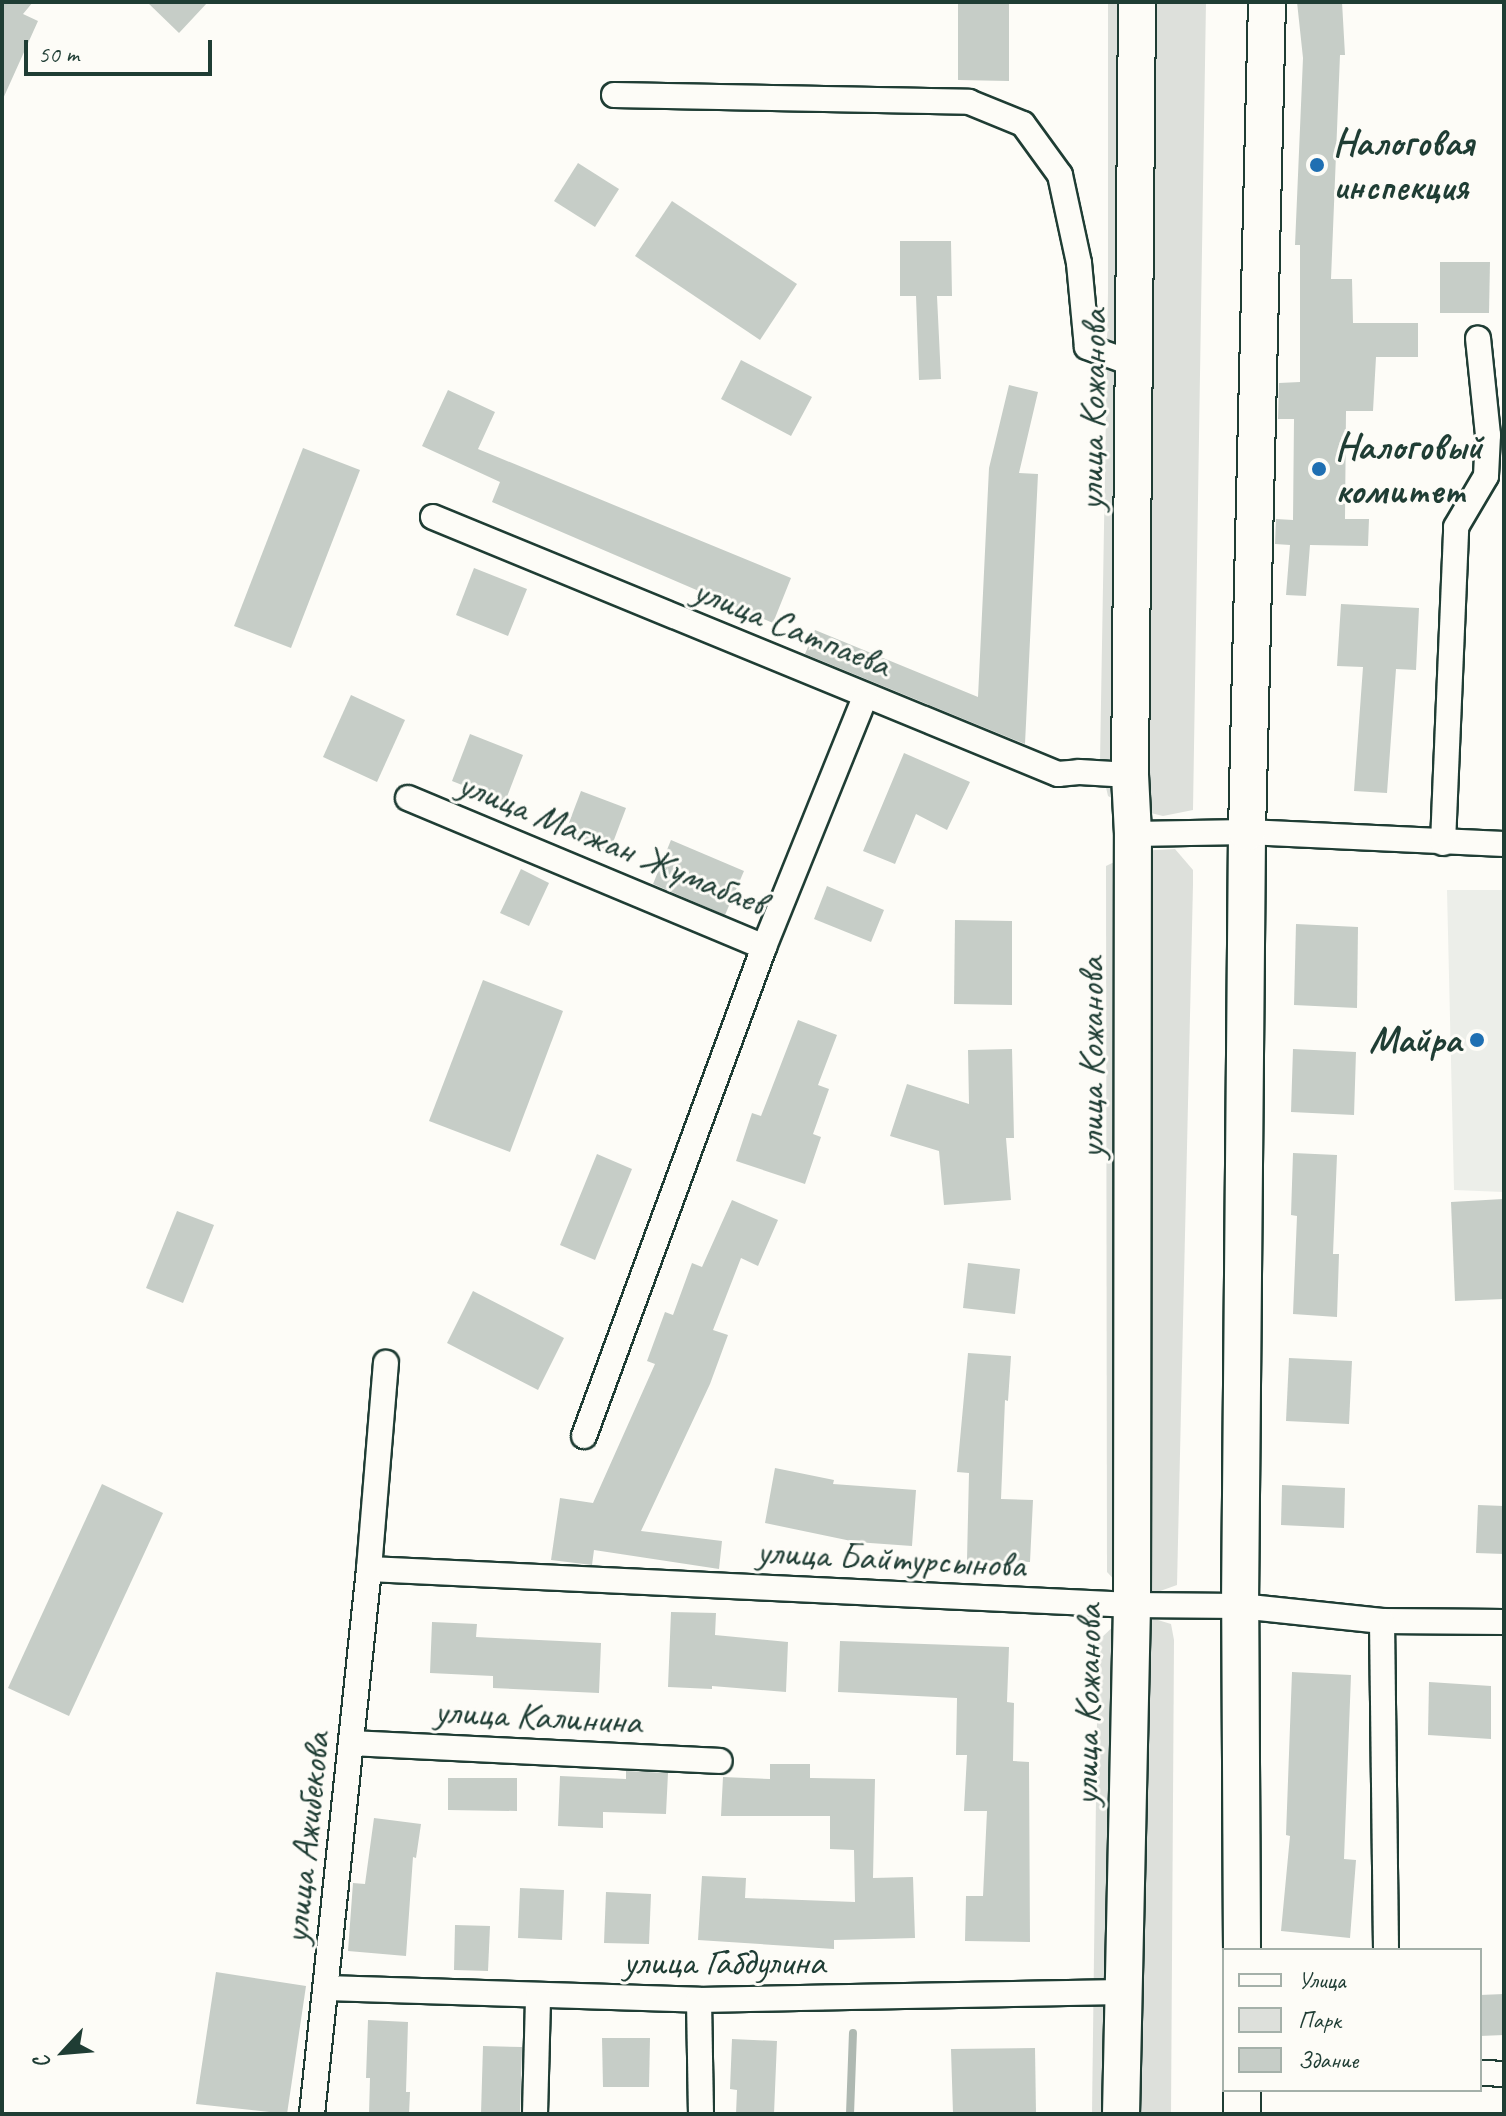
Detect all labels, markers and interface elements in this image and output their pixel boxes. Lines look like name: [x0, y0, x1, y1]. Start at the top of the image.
scale bar: [28, 24, 216, 74]
text: 50 m: [38, 39, 79, 69]
place label: Налоговая инспекция: [1333, 120, 1474, 210]
marker: Налоговая инспекция: [1308, 156, 1326, 174]
street label: улица Кожанова: [1067, 307, 1117, 513]
place label: Налоговый комитет: [1335, 424, 1482, 514]
marker: Налоговый комитет: [1310, 460, 1328, 478]
street label: улица Сатпаева: [687, 567, 897, 687]
street label: улица Магжан Жумабаев: [453, 761, 771, 925]
street label: улица Кожанова: [1068, 955, 1114, 1161]
place label: Майра: [1369, 1017, 1461, 1063]
marker: Майра: [1468, 1031, 1486, 1049]
street label: улица Байтурсынова: [755, 1528, 1027, 1588]
street label: улица Кожанова: [1062, 1602, 1112, 1808]
street label: улица Калинина: [433, 1688, 643, 1744]
street label: улица Ажибекова: [272, 1729, 340, 1947]
street label: улица Габдулина: [623, 1939, 825, 1985]
legend: [1222, 1948, 1482, 2092]
text: Улица: [1298, 1965, 1346, 1995]
text: Парк: [1298, 2005, 1341, 2035]
north arrow: [24, 2012, 104, 2092]
text: Здание: [1298, 2045, 1358, 2075]
text: С: [27, 2052, 57, 2074]

